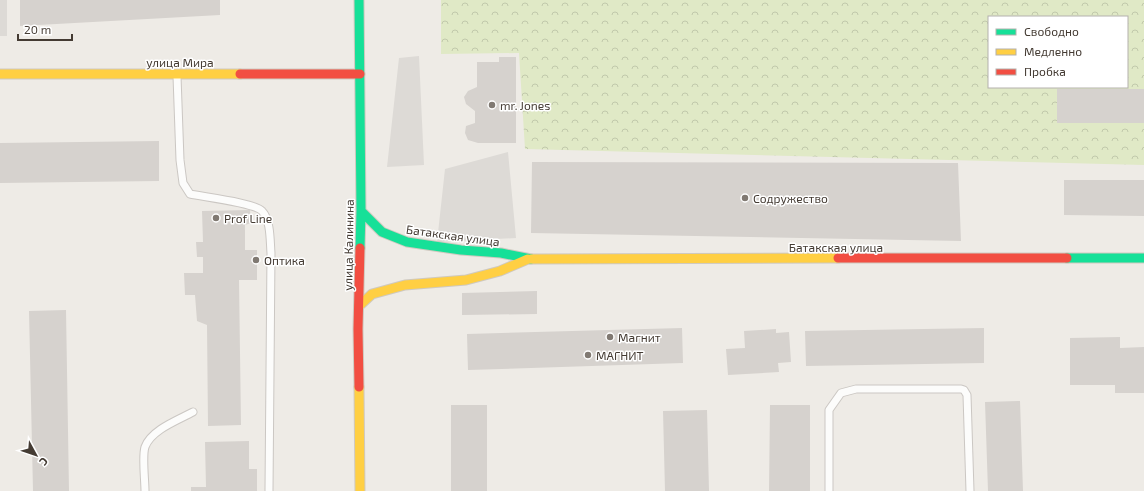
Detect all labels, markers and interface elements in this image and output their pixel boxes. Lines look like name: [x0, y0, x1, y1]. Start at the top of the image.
scale bar: [18, 16, 72, 42]
legend: [988, 16, 1128, 88]
text: 20 m: [24, 22, 51, 36]
text: Свободно: [1024, 24, 1079, 38]
text: Медленно: [1024, 44, 1082, 58]
street label: улица Мира: [146, 55, 214, 70]
text: Пробка: [1024, 64, 1066, 78]
place label: mr. Jones: [500, 98, 550, 112]
marker: mr. Jones: [487, 100, 497, 110]
place label: Содружество: [753, 191, 828, 206]
marker: Содружество: [740, 193, 750, 203]
street label: улица Калинина: [340, 199, 357, 291]
place label: Prof Line: [224, 211, 272, 225]
marker: Prof Line: [211, 213, 221, 223]
street label: Батакская улица: [405, 222, 501, 249]
street label: Батакская улица: [789, 240, 883, 255]
place label: Оптика: [264, 253, 305, 267]
marker: Оптика: [251, 255, 261, 265]
place label: Магнит: [618, 330, 661, 344]
marker: Магнит: [605, 332, 615, 342]
place label: МАГНИТ: [596, 348, 644, 362]
marker: МАГНИТ: [583, 350, 593, 360]
north arrow: [16, 435, 56, 475]
text: С: [37, 455, 51, 469]

